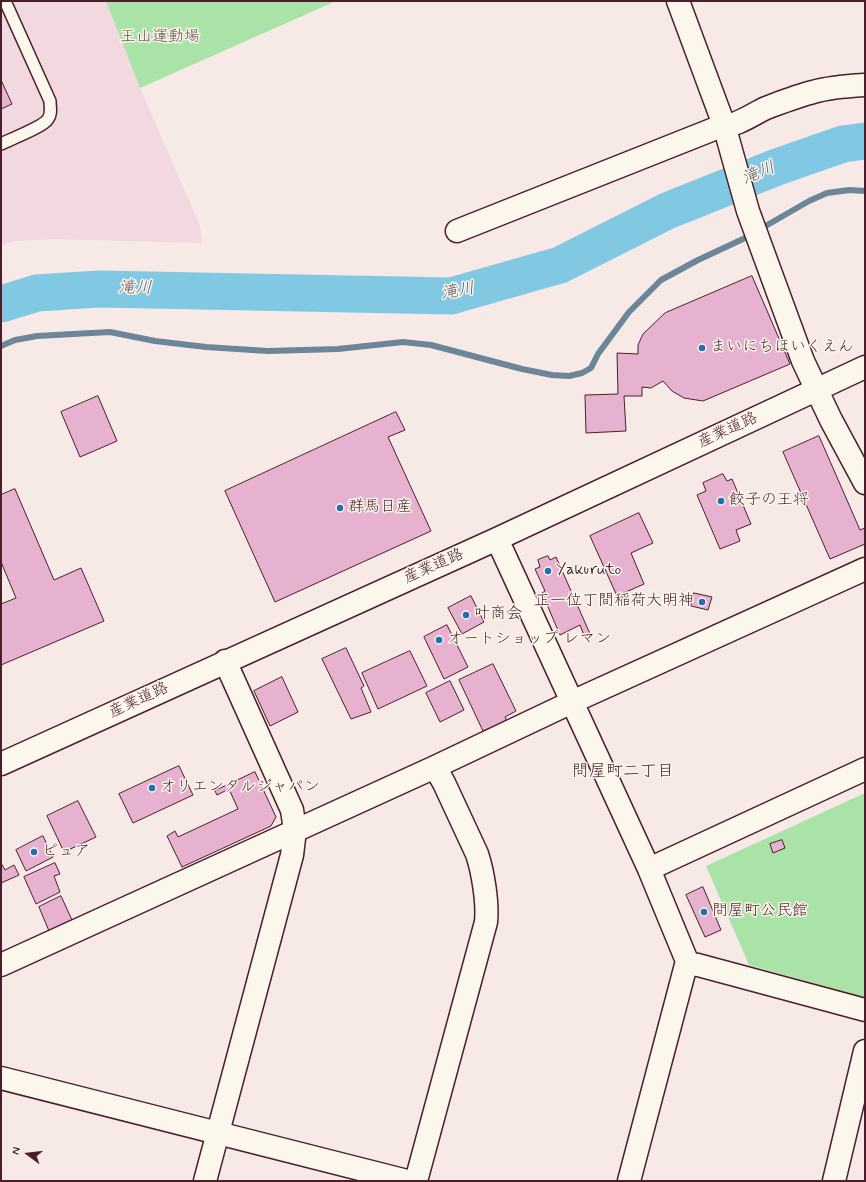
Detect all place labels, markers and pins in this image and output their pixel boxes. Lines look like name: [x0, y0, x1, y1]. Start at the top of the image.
place label: まいにちほいくえん: [710, 338, 854, 358]
marker: まいにちほいくえん: [697, 343, 707, 353]
place label: 餃子の王将: [729, 491, 809, 511]
marker: 餃子の王将: [716, 496, 726, 506]
place label: 群馬日産: [348, 498, 412, 518]
marker: 群馬日産: [335, 503, 345, 513]
place label: Yakuruto: [556, 561, 621, 581]
marker: Yakuruto: [543, 566, 553, 576]
place label: 正一位丁間稲荷大明神: [534, 592, 694, 612]
marker: 正一位丁間稲荷大明神: [697, 597, 707, 607]
place label: 叶商会: [474, 605, 522, 625]
marker: 叶商会: [461, 610, 471, 620]
place label: オートショップ レマン: [447, 630, 611, 650]
marker: オートショップ レマン: [434, 635, 444, 645]
place label: オリエンタルジャパン: [160, 778, 320, 798]
marker: オリエンタルジャパン: [147, 783, 157, 793]
place label: ピュア: [42, 842, 90, 862]
marker: ピュア: [29, 847, 39, 857]
place label: 問屋町公民館: [712, 902, 808, 922]
marker: 問屋町公民館: [699, 907, 709, 917]

